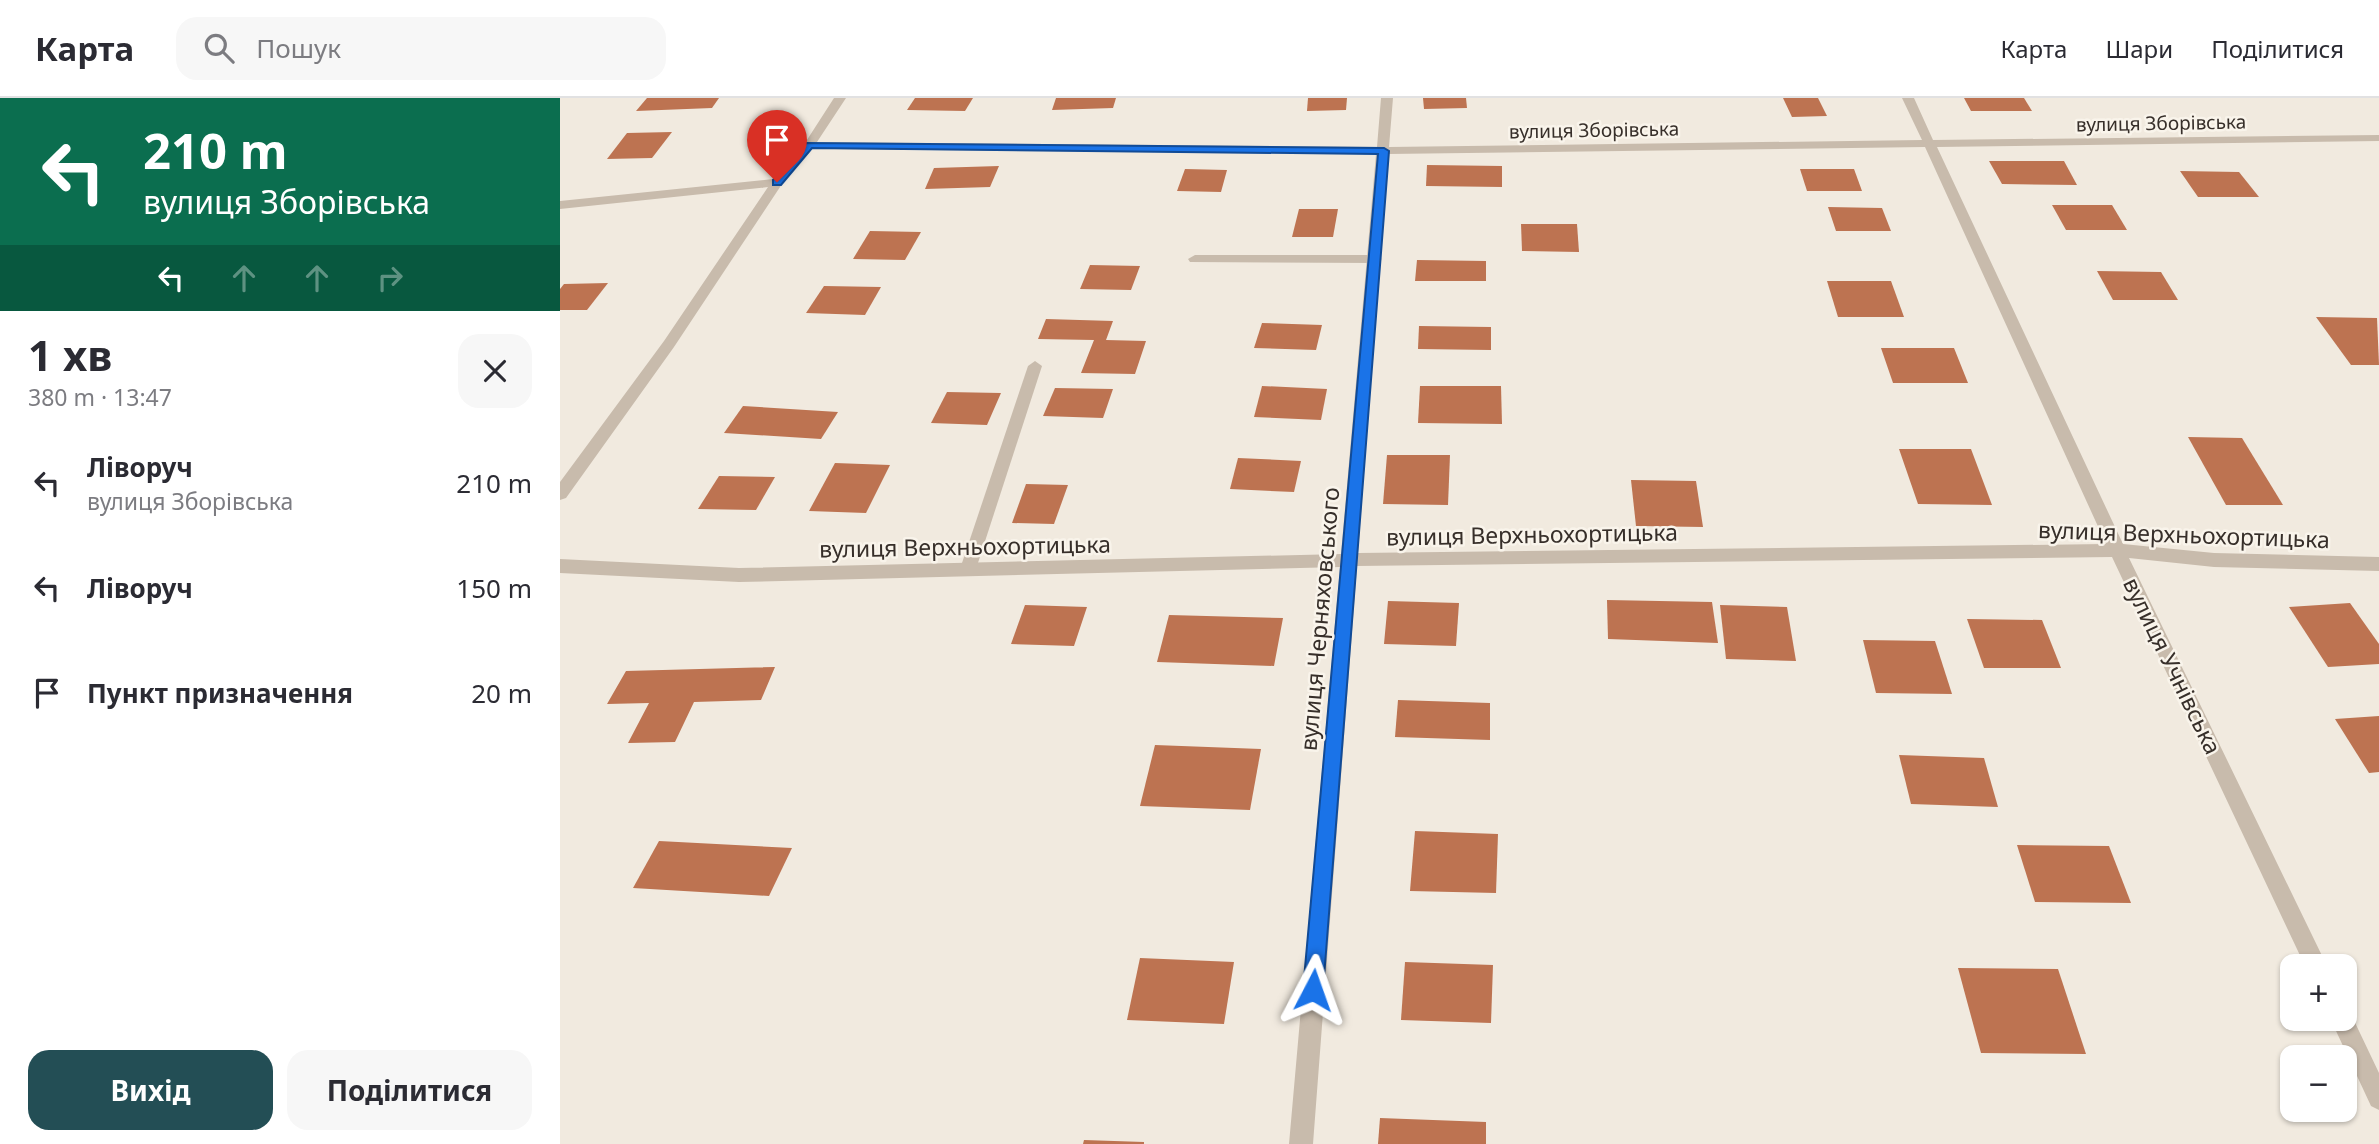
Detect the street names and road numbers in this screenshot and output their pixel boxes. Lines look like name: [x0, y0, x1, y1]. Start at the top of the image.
street label: вулиця Зборівська: [2076, 109, 2246, 137]
street label: вулиця Зборівська: [1509, 116, 1679, 144]
street label: вулиця Черняховського: [1292, 486, 1346, 752]
street label: вулиця Верхньохортицька: [2038, 513, 2331, 555]
street label: вулиця Верхньохортицька: [1386, 515, 1678, 553]
street label: вулиця Верхньохортицька: [819, 527, 1111, 565]
street label: вулиця Учнівська: [2116, 572, 2230, 759]

